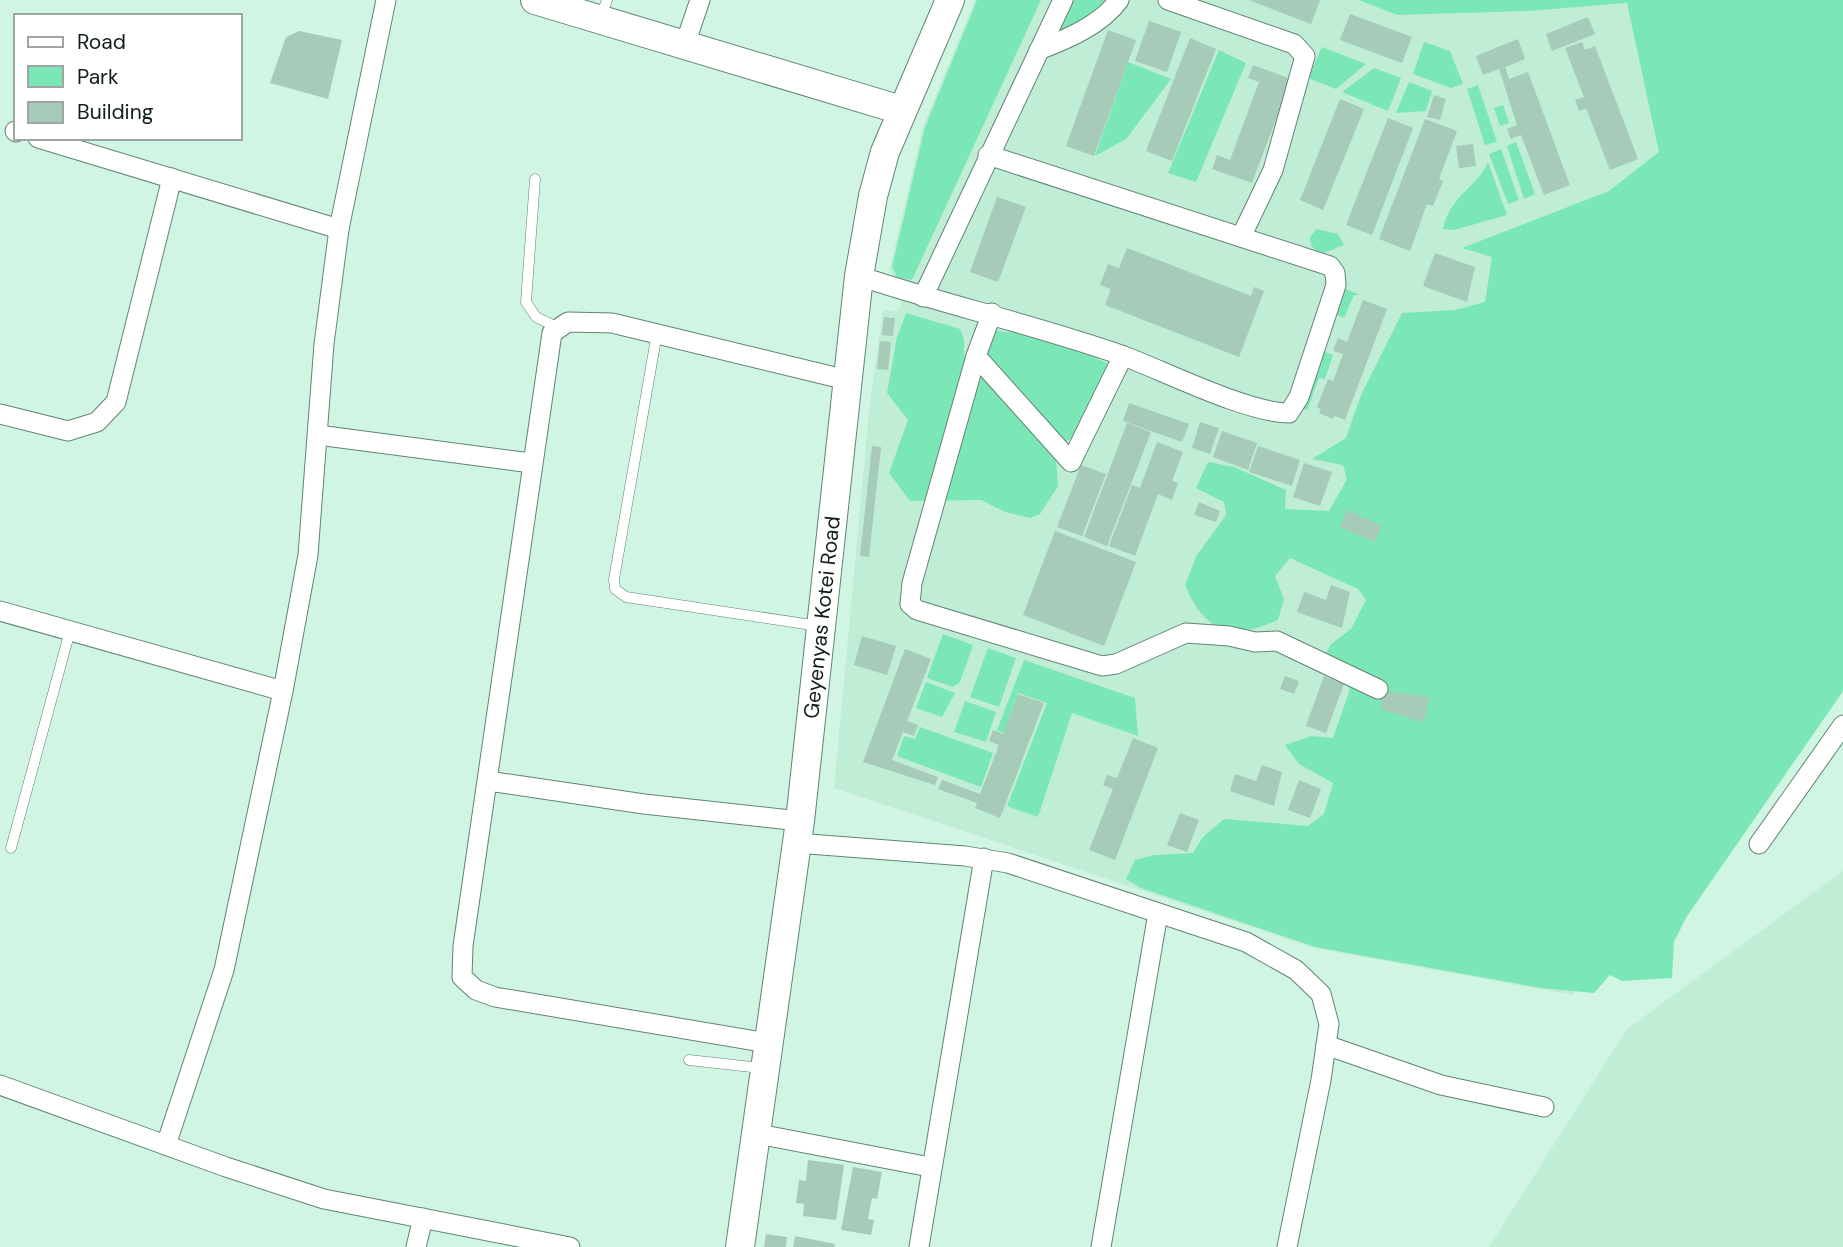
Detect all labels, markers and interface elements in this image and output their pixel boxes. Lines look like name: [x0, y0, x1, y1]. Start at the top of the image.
legend: [14, 14, 242, 140]
text: Road: [77, 28, 126, 56]
text: Park: [77, 63, 119, 91]
text: Building: [77, 98, 154, 126]
street label: Geyenyas Kotei Road: [797, 515, 847, 720]

